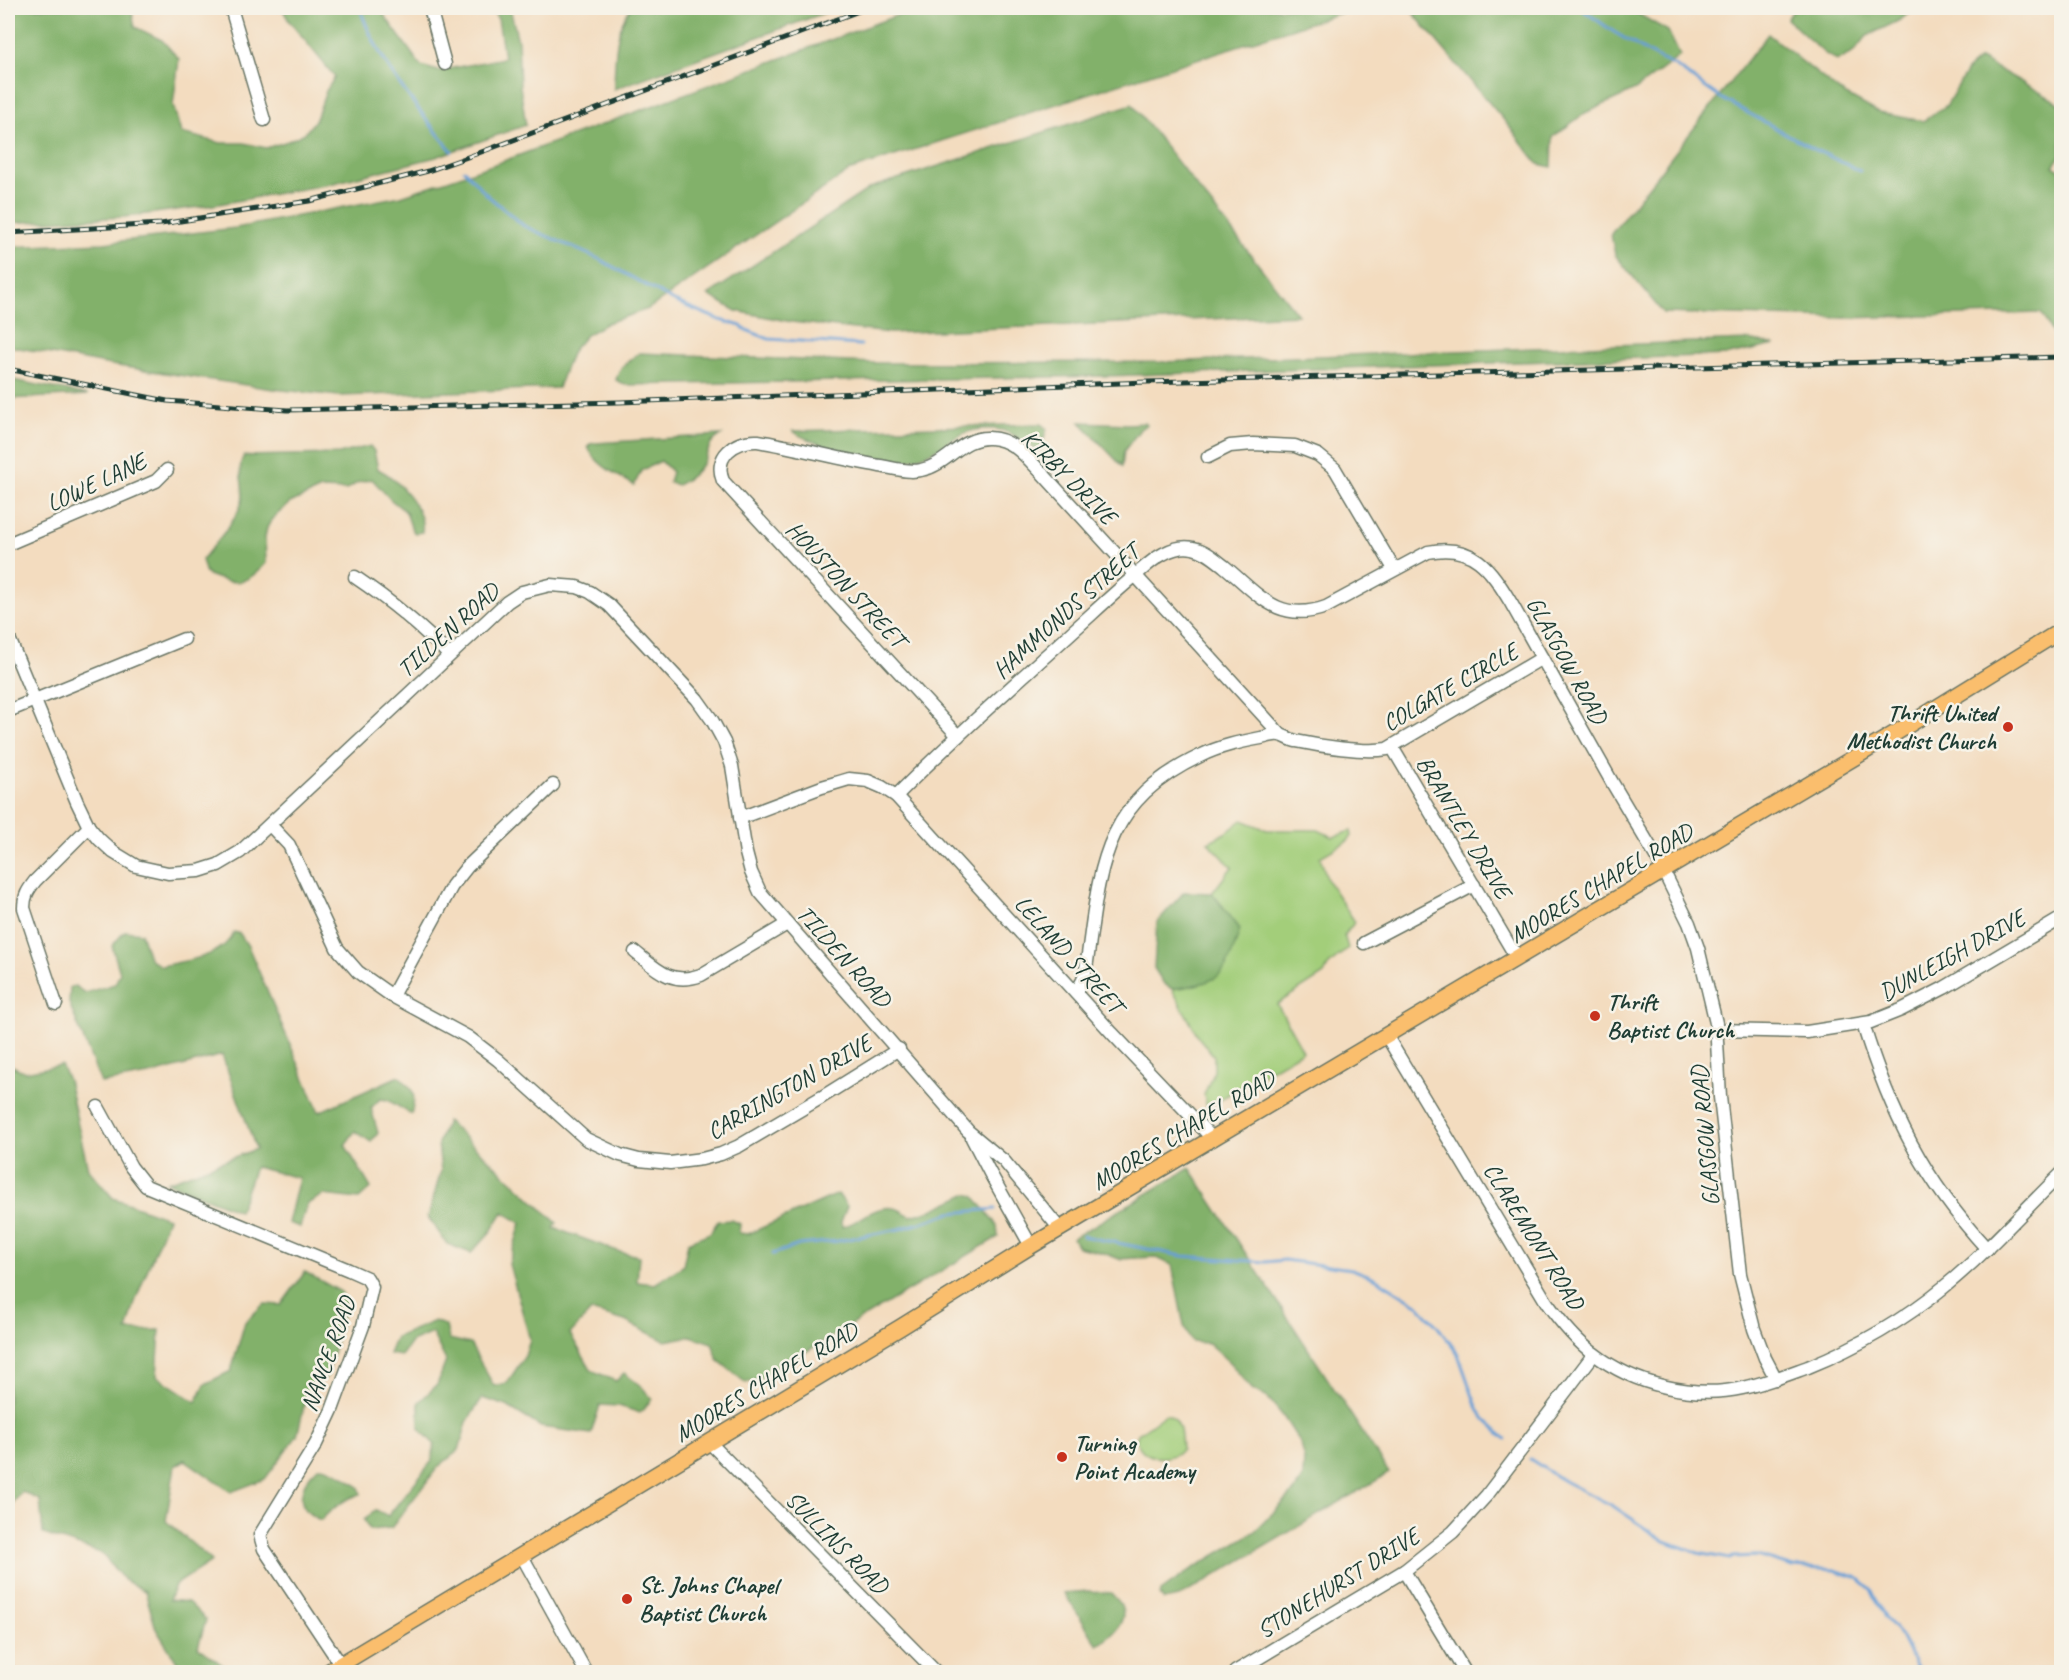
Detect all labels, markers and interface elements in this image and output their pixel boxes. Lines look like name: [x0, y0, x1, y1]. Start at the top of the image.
street label: KIRBY DRIVE: [1015, 423, 1125, 533]
street label: LOWE LANE: [41, 445, 154, 518]
street label: HOUSTON STREET: [780, 514, 916, 658]
street label: HAMMONDS STREET: [986, 534, 1149, 685]
street label: TILDEN ROAD: [391, 575, 507, 684]
street label: GLASGOW ROAD: [1520, 591, 1615, 731]
street label: COLGATE CIRCLE: [1377, 635, 1526, 738]
place label: Thrift United Methodist Church: [1846, 698, 2000, 756]
marker: Thrift United Methodist Church: [2001, 720, 2015, 734]
street label: BRANTLEY DRIVE: [1410, 750, 1520, 906]
street label: MOORES CHAPEL ROAD: [1504, 815, 1700, 950]
street label: LELAND STREET: [1008, 889, 1134, 1024]
street label: TILDEN ROAD: [790, 899, 899, 1015]
street label: DUNLEIGH DRIVE: [1874, 901, 2033, 1007]
place label: Thrift Baptist Church: [1607, 987, 1735, 1045]
marker: Thrift Baptist Church: [1588, 1009, 1602, 1023]
street label: CARRINGTON DRIVE: [701, 1026, 879, 1146]
street label: MOORES CHAPEL ROAD: [1086, 1062, 1282, 1197]
street label: GLASGOW ROAD: [1684, 1063, 1726, 1207]
street label: CLAREMONT ROAD: [1477, 1157, 1592, 1317]
street label: NANCE ROAD: [293, 1291, 363, 1415]
street label: MOORES CHAPEL ROAD: [669, 1314, 865, 1449]
place label: Turning Point Academy: [1074, 1428, 1198, 1486]
marker: Turning Point Academy: [1055, 1450, 1069, 1464]
street label: SULLINS ROAD: [779, 1484, 896, 1601]
street label: STONEHURST DRIVE: [1251, 1520, 1427, 1645]
place label: St. Johns Chapel Baptist Church: [639, 1570, 782, 1628]
marker: St. Johns Chapel Baptist Church: [620, 1592, 634, 1606]

